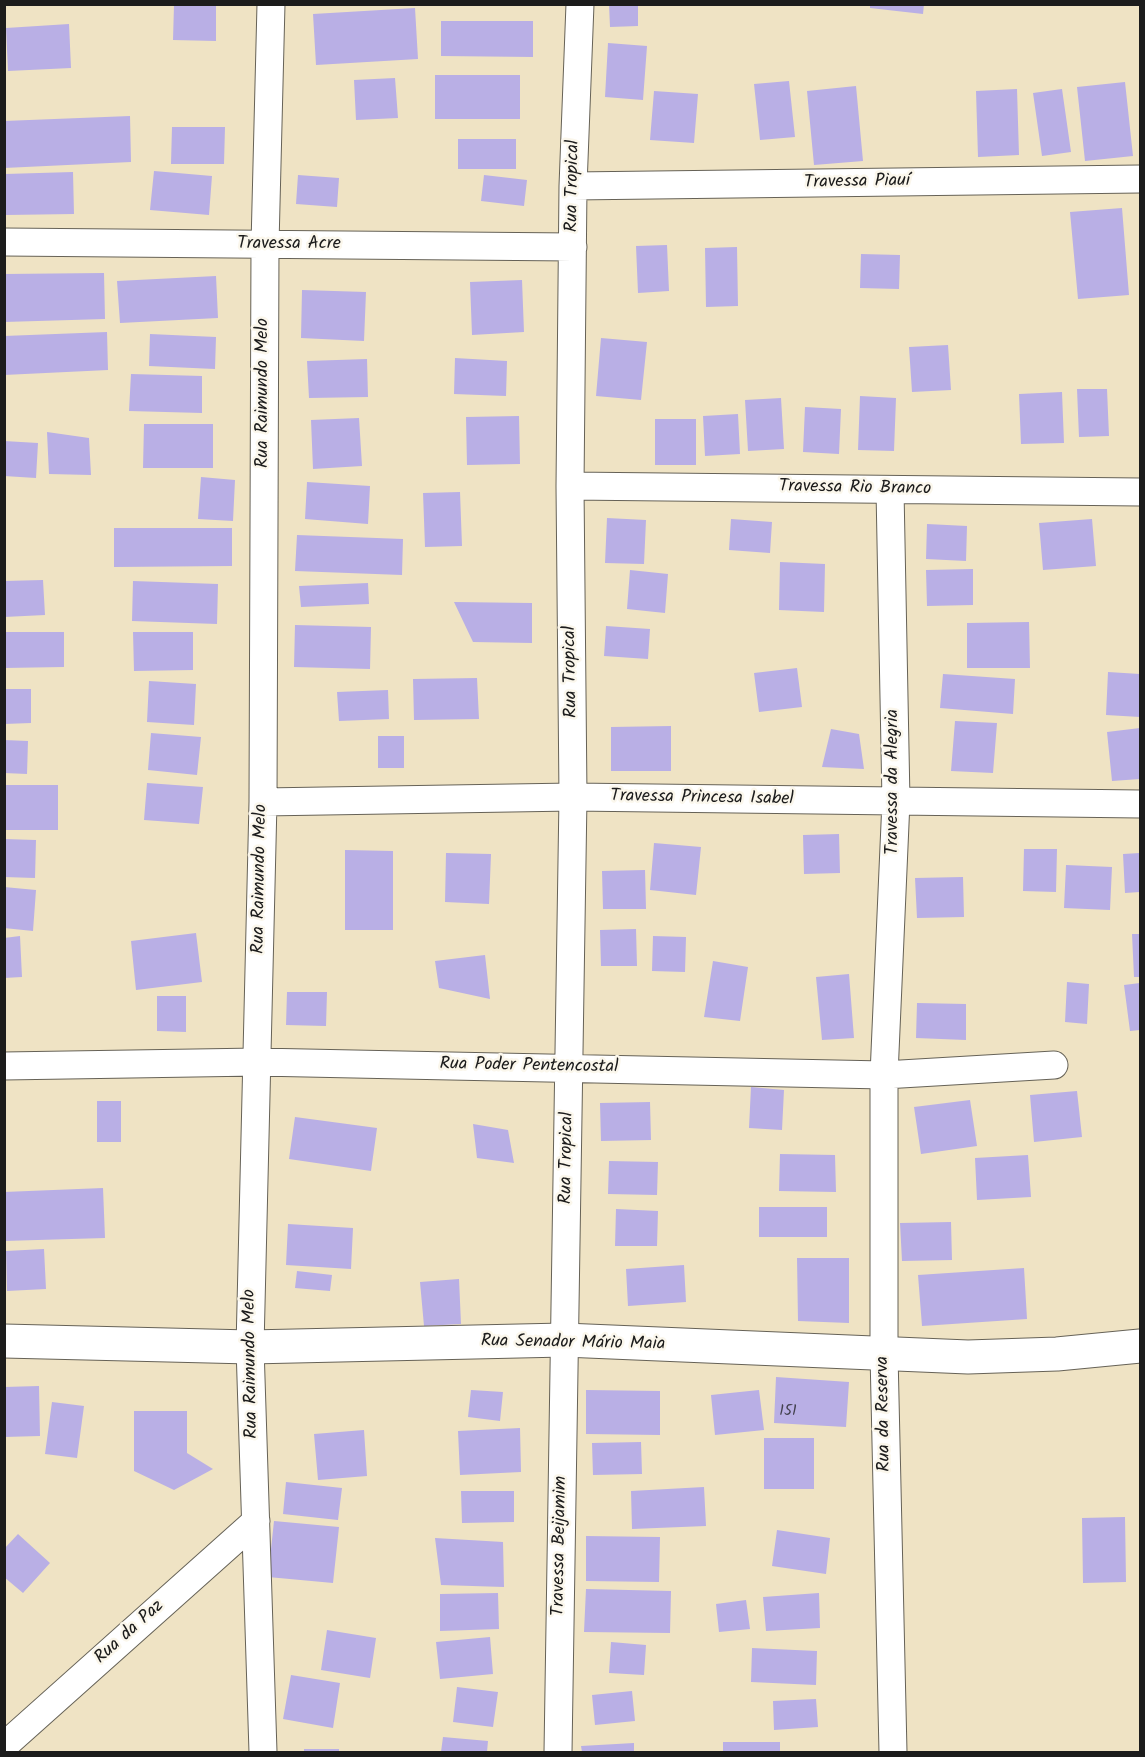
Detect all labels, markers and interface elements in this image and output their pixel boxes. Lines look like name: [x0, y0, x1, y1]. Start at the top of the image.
street label: Rua Tropical: [562, 140, 586, 232]
street label: Travessa Piauí: [804, 171, 910, 195]
street label: Travessa Acre: [237, 234, 341, 256]
street label: Rua Raimundo Melo: [253, 318, 275, 468]
street label: Travessa Rio Branco: [779, 477, 931, 501]
street label: Rua Tropical: [560, 626, 584, 718]
street label: Travessa da Alegria: [883, 709, 905, 855]
street label: Travessa Princesa Isabel: [610, 787, 794, 811]
street label: Rua Raimundo Melo: [249, 804, 273, 954]
street label: Rua Poder Pentencostal: [439, 1055, 619, 1079]
street label: Rua Tropical: [556, 1112, 580, 1204]
street label: Rua Raimundo Melo: [240, 1289, 264, 1439]
street label: Rua Senador Mário Maia: [481, 1332, 665, 1356]
street label: Rua da Reserva: [873, 1356, 897, 1472]
house number: 151: [779, 1403, 797, 1421]
street label: Travessa Beijamim: [549, 1476, 573, 1616]
street label: Rua da Paz: [91, 1596, 169, 1670]

